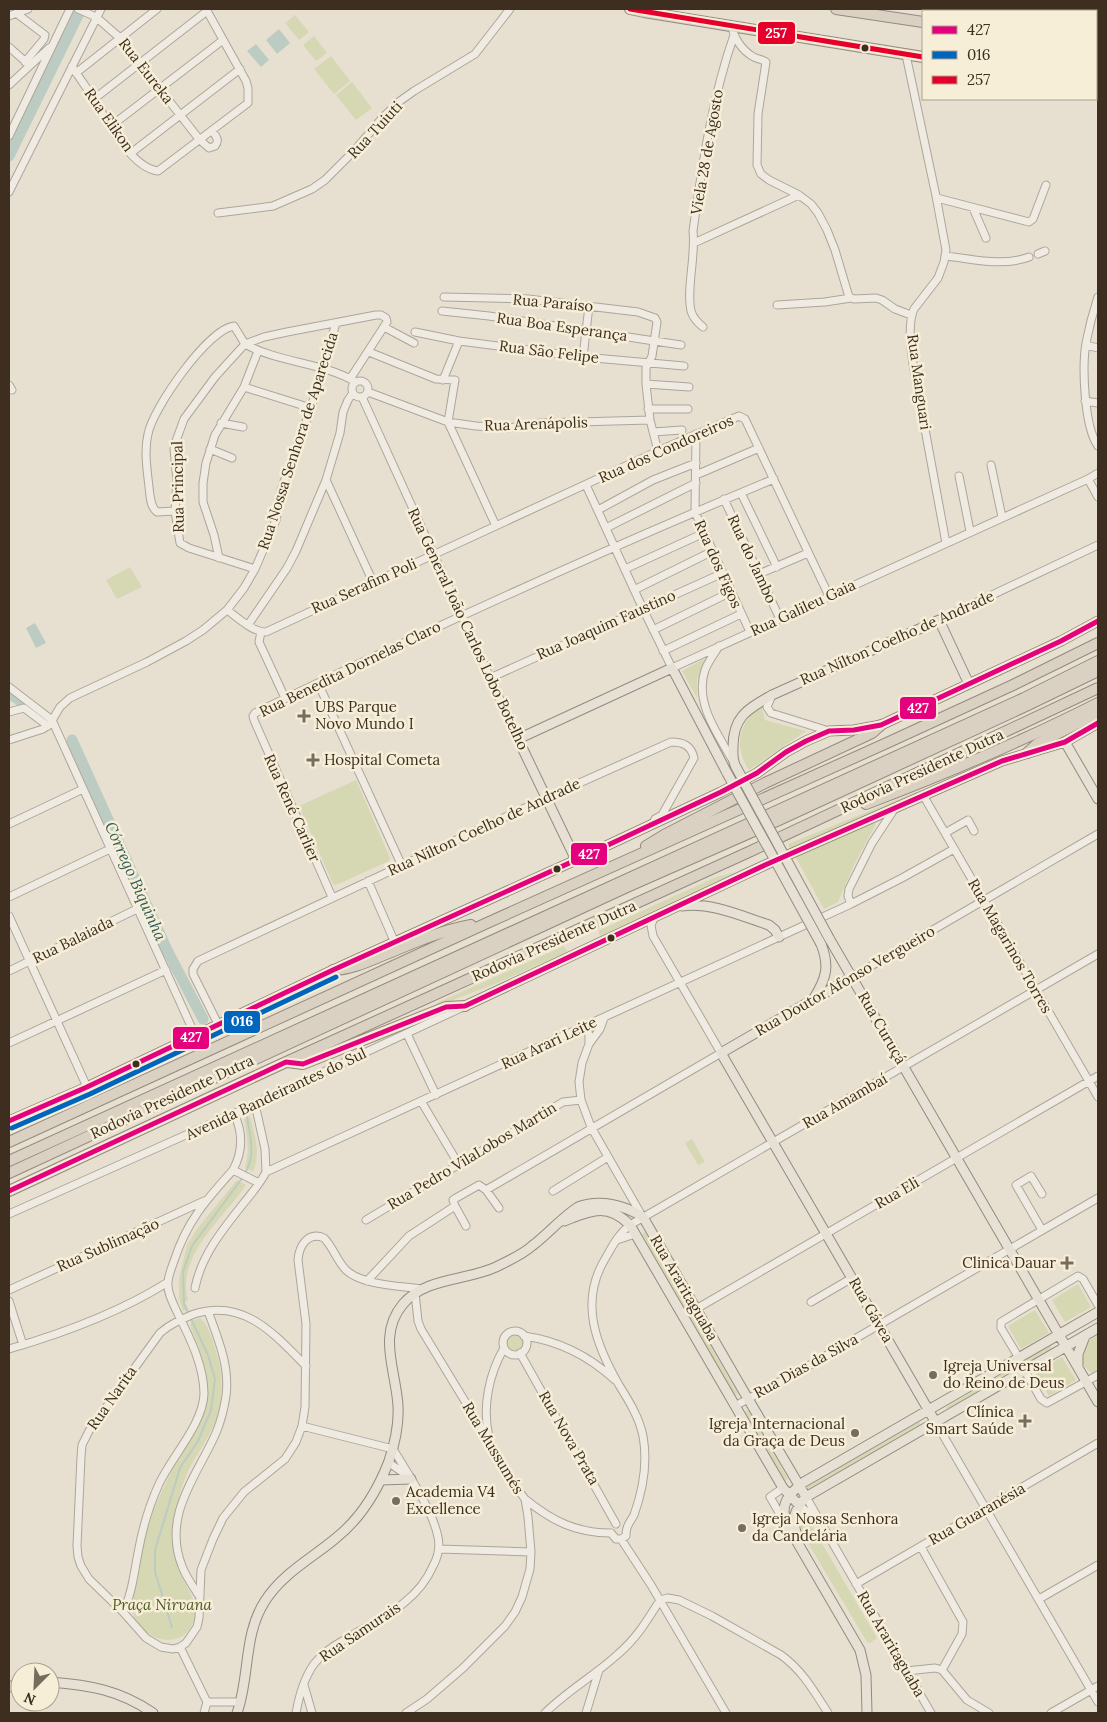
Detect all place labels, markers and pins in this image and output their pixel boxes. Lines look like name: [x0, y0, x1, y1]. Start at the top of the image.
unlabelled marker: [860, 43, 870, 53]
place label: UBS Parque Novo Mundo I: [315, 697, 414, 733]
marker: UBS Parque Novo Mundo I: [297, 709, 311, 723]
place label: Hospital Cometa: [324, 750, 441, 769]
marker: Hospital Cometa: [306, 753, 320, 767]
unlabelled marker: [552, 864, 562, 874]
unlabelled marker: [606, 933, 616, 943]
unlabelled marker: [131, 1059, 141, 1069]
place label: Clinica Dauar: [962, 1253, 1056, 1272]
marker: Clinica Dauar: [1060, 1256, 1074, 1270]
place label: Igreja Universal do Reino de Deus: [943, 1356, 1064, 1392]
marker: Igreja Universal do Reino de Deus: [927, 1369, 939, 1381]
place label: Clínica Smart Saúde: [926, 1402, 1014, 1438]
place label: Igreja Internacional da Graça de Deus: [709, 1414, 845, 1450]
marker: Clínica Smart Saúde: [1018, 1414, 1032, 1428]
marker: Igreja Internacional da Graça de Deus: [849, 1427, 861, 1439]
place label: Academia V4 Excellence: [405, 1482, 495, 1518]
marker: Academia V4 Excellence: [390, 1495, 402, 1507]
place label: Igreja Nossa Senhora da Candelária: [752, 1509, 899, 1545]
marker: Igreja Nossa Senhora da Candelária: [736, 1522, 748, 1534]

